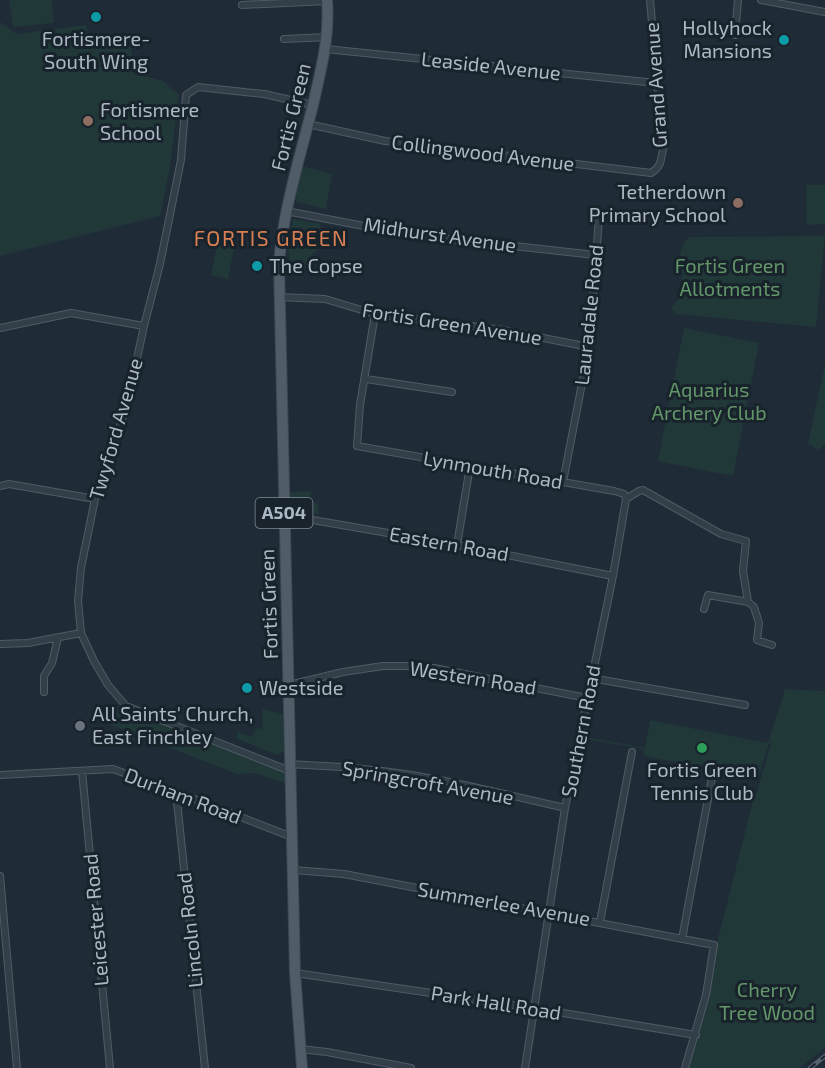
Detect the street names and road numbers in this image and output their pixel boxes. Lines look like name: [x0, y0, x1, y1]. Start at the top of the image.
street label: Grand Avenue: [639, 22, 671, 149]
street label: Leaside Avenue: [420, 46, 562, 84]
street label: Fortis Green: [265, 60, 315, 173]
street label: Collingwood Avenue: [390, 129, 576, 175]
street label: Midhurst Avenue: [362, 211, 518, 257]
street label: Lauradale Road: [569, 243, 607, 386]
street label: Fortis Green Avenue: [361, 297, 544, 349]
street label: Twyford Avenue: [83, 355, 147, 502]
street label: Lynmouth Road: [422, 445, 565, 493]
road number: A504: [256, 498, 312, 528]
street label: Eastern Road: [388, 521, 511, 565]
street label: Fortis Green: [254, 548, 282, 660]
street label: Western Road: [408, 655, 538, 699]
street label: Southern Road: [555, 663, 605, 799]
street label: Springcroft Avenue: [341, 755, 516, 809]
street label: Durham Road: [121, 762, 245, 828]
street label: Leicester Road: [77, 853, 113, 987]
street label: Lincoln Road: [171, 871, 207, 989]
street label: Summerlee Avenue: [416, 876, 592, 930]
street label: Park Hall Road: [429, 980, 563, 1024]

